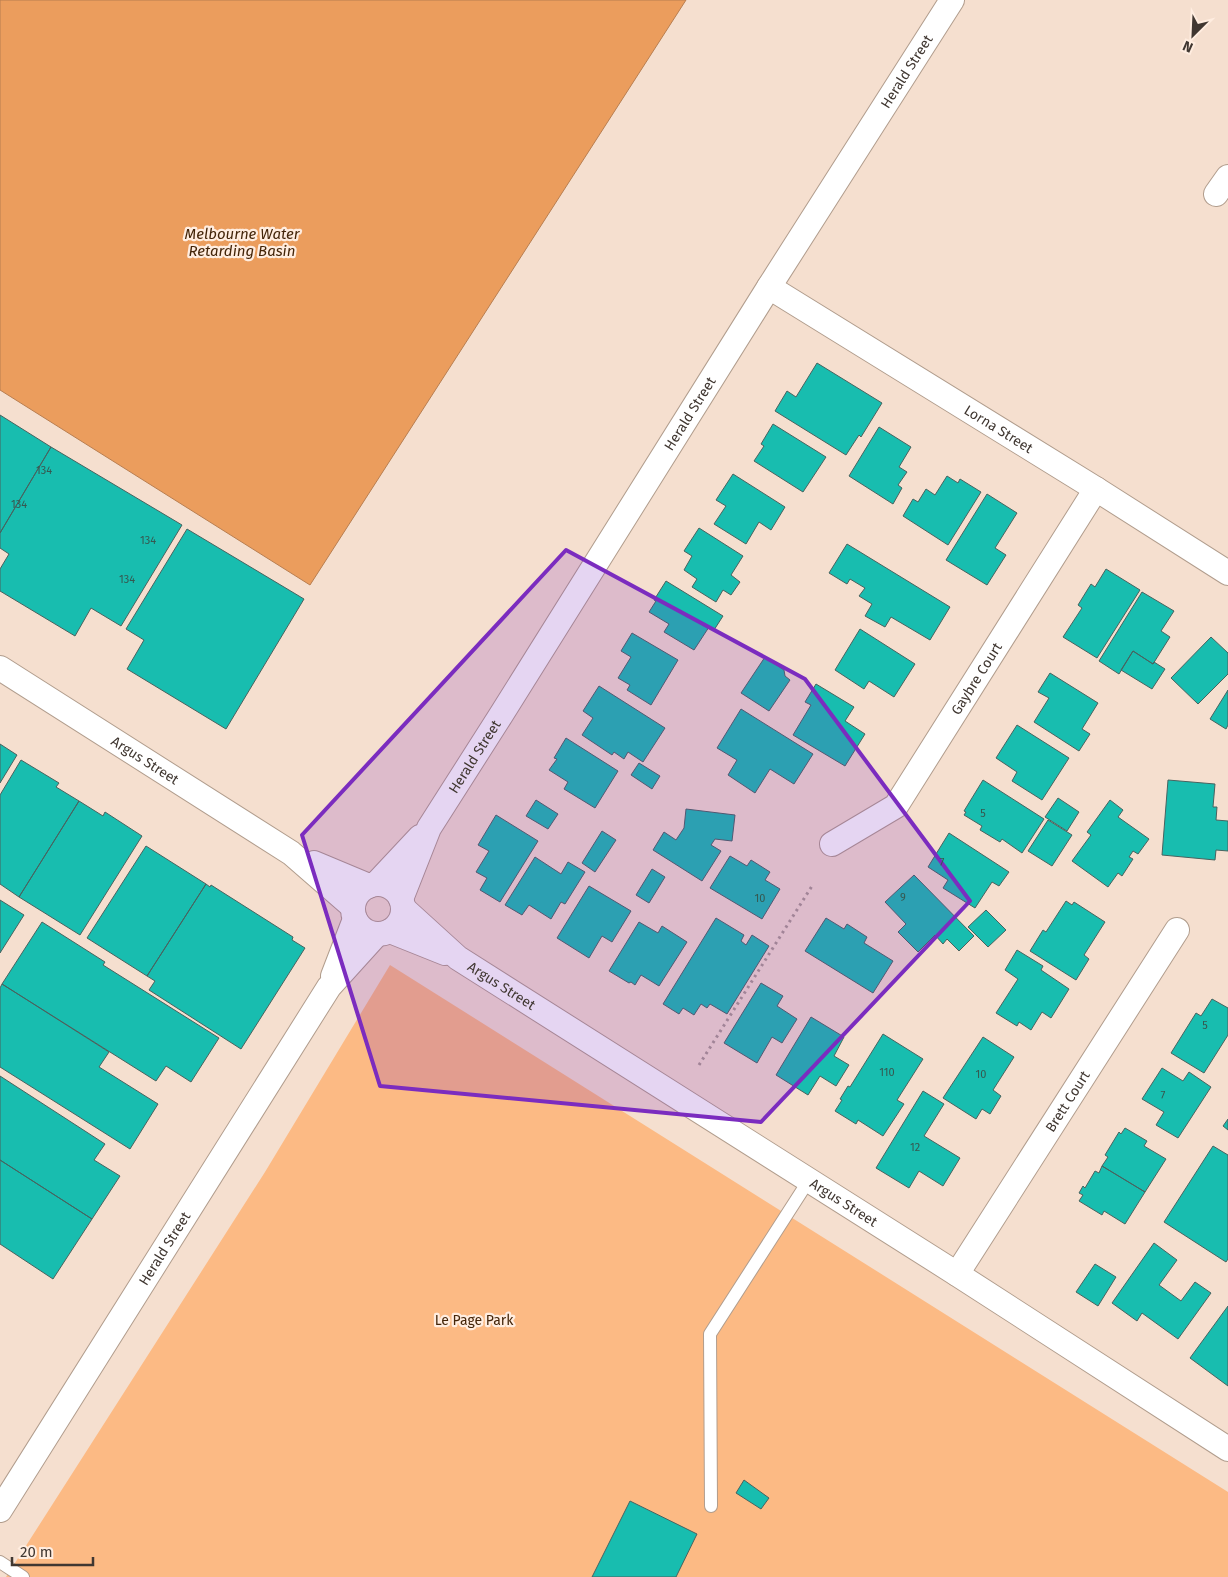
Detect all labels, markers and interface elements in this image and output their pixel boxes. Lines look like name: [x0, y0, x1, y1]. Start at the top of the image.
north arrow: [1168, 10, 1218, 60]
street label: Herald Street: [877, 31, 937, 111]
text: N: [1180, 37, 1196, 56]
water label: Melbourne Water Retarding Basin: [185, 225, 301, 260]
street label: Herald Street: [660, 373, 720, 454]
street label: Lorna Street: [961, 401, 1037, 457]
house number: 134: [36, 464, 52, 477]
house number: 134: [11, 498, 27, 511]
house number: 134: [140, 534, 156, 547]
house number: 134: [119, 573, 135, 586]
street label: Gaybre Court: [947, 639, 1006, 718]
street label: Herald Street: [445, 716, 505, 796]
street label: Argus Street: [108, 732, 183, 789]
house number: 5: [980, 807, 986, 820]
house number: 7: [940, 856, 945, 869]
house number: 9: [900, 891, 906, 904]
house number: 10: [755, 892, 765, 905]
street label: Argus Street: [465, 958, 539, 1014]
house number: 5: [1202, 1019, 1208, 1032]
house number: 110: [879, 1066, 895, 1079]
street label: Brett Court: [1042, 1067, 1094, 1135]
house number: 10: [976, 1068, 986, 1081]
house number: 7: [1161, 1089, 1166, 1102]
house number: 12: [910, 1141, 920, 1154]
street label: Argus Street: [807, 1175, 882, 1231]
street label: Herald Street: [135, 1208, 195, 1288]
park label: Le Page Park: [435, 1312, 514, 1329]
scale bar: [12, 1534, 94, 1566]
text: 20 m: [20, 1543, 53, 1561]

